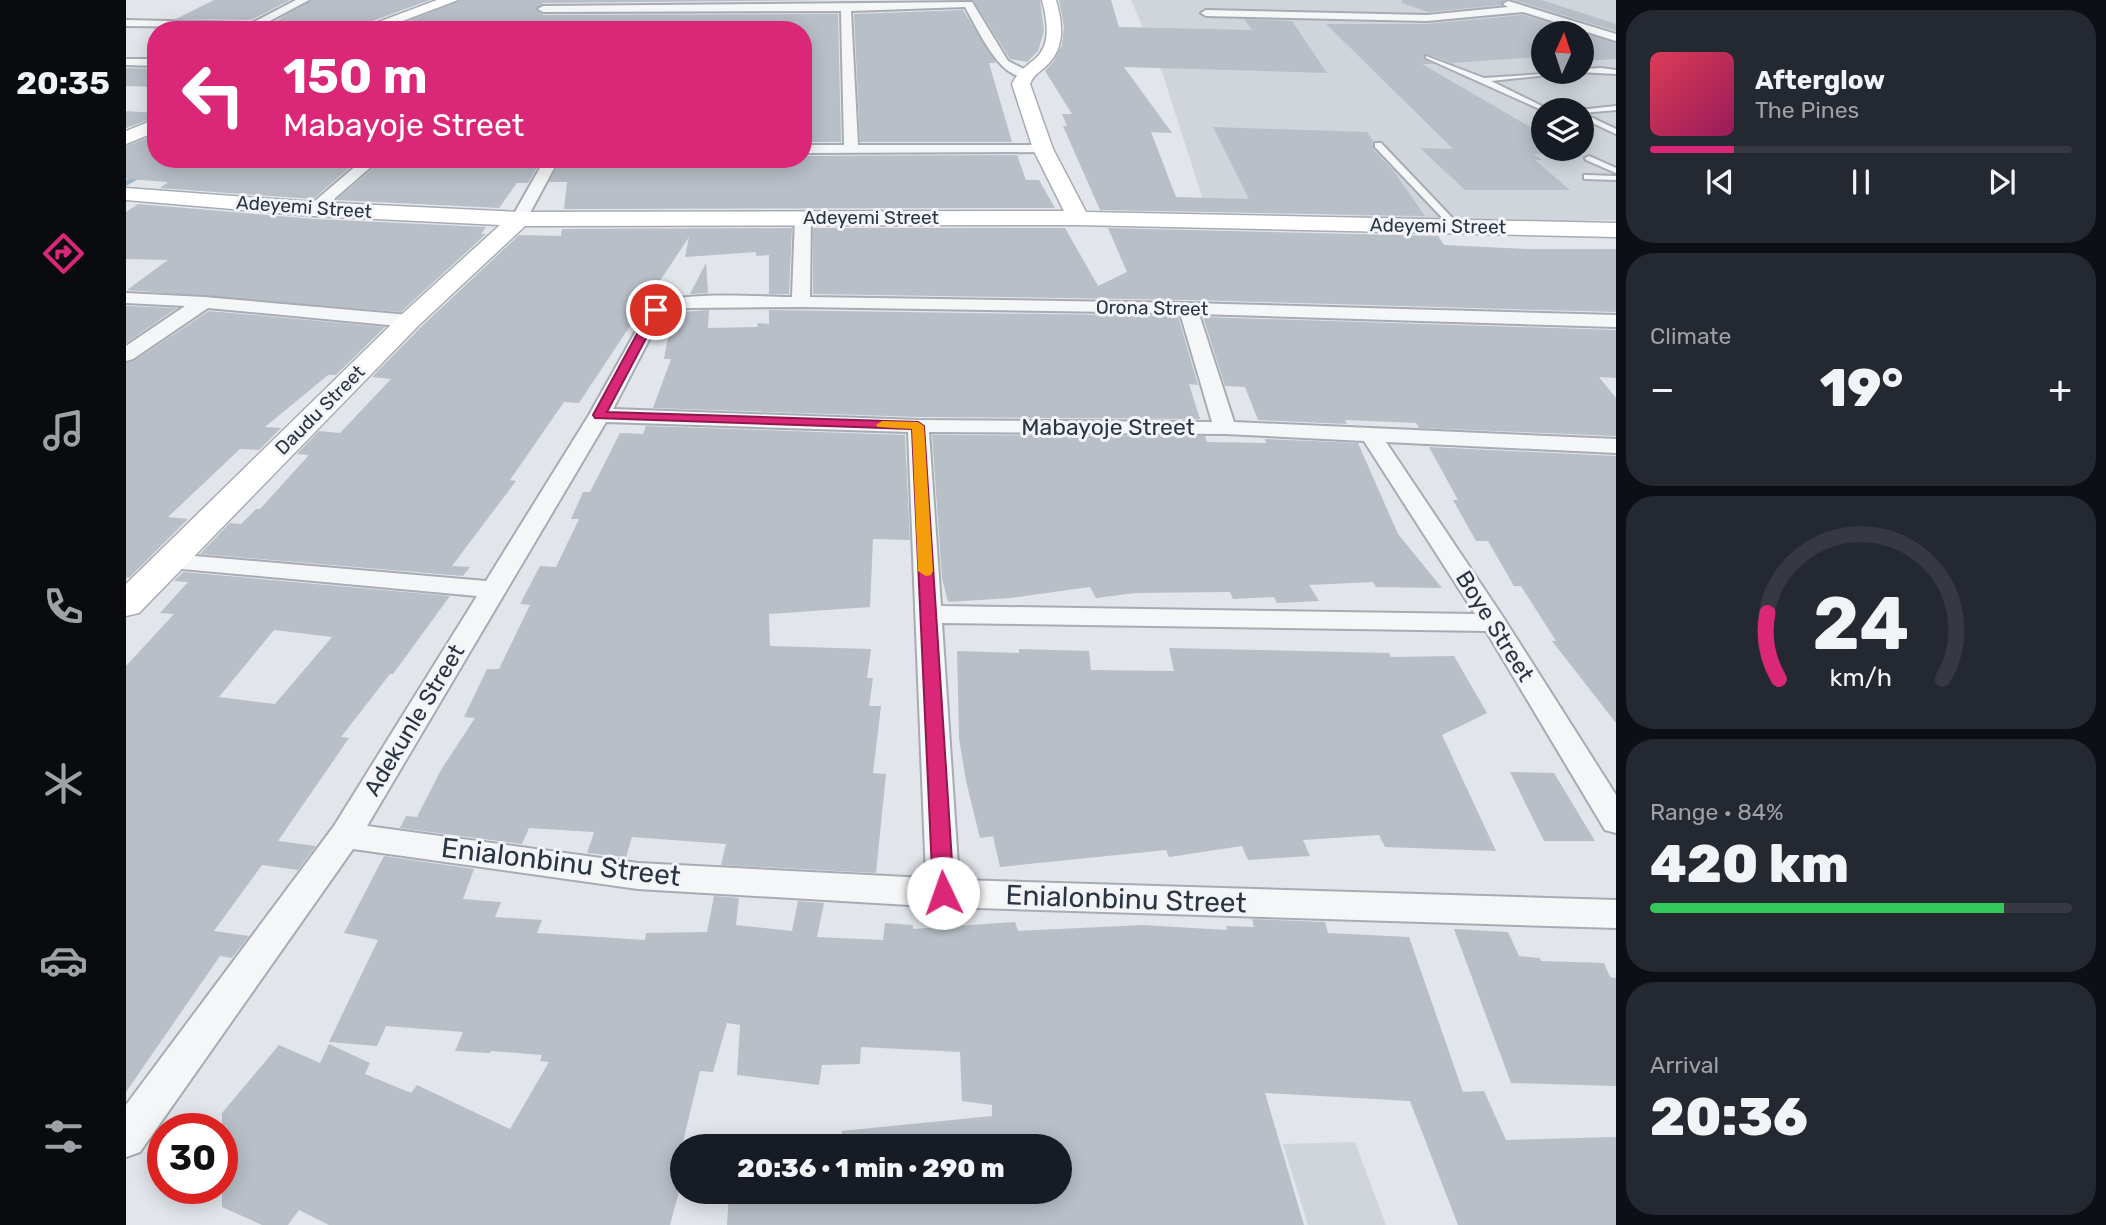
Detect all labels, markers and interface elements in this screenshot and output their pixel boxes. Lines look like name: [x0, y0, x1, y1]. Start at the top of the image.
north arrow: [1531, 21, 1594, 84]
map controls: [1531, 21, 1594, 161]
text: 150 m: [283, 47, 428, 105]
icon: left: [168, 49, 259, 140]
text: 20:35: [16, 64, 110, 102]
text: Afterglow: [1755, 65, 1885, 96]
text: The Pines: [1755, 96, 1859, 124]
button: layers: [1531, 98, 1594, 161]
text: Mabayoje Street: [283, 106, 524, 144]
icon: previous: [1701, 163, 1739, 201]
icon: pause: [1842, 163, 1880, 201]
icon: next: [1983, 163, 2021, 201]
street label: Adeyemi Street: [235, 191, 373, 223]
street label: Adeyemi Street: [803, 206, 940, 229]
street label: Adeyemi Street: [1370, 213, 1507, 239]
icon: directions: [39, 229, 88, 278]
pin: [626, 280, 686, 340]
icon: arrive: [637, 291, 675, 329]
street label: Orona Street: [1096, 296, 1209, 320]
text: Climate: [1650, 322, 1731, 350]
text: 19°: [1820, 357, 1903, 419]
street label: Daudu Street: [270, 360, 370, 460]
text: −: [1650, 366, 1675, 412]
text: +: [2048, 366, 2072, 412]
icon: music: [39, 406, 88, 455]
street label: Mabayoje Street: [1021, 413, 1195, 441]
street label: Boye Street: [1450, 565, 1540, 687]
text: 24: [1813, 581, 1909, 667]
icon: phone: [39, 582, 88, 631]
street label: Adekunle Street: [358, 639, 470, 801]
text: km/h: [1830, 662, 1892, 691]
icon: climate: [39, 759, 88, 808]
text: Range · 84%: [1650, 798, 1784, 826]
street label: Enialonbinu Street: [439, 831, 683, 893]
text: 420 km: [1650, 833, 1849, 895]
position arrow: [906, 856, 980, 930]
street label: Enialonbinu Street: [1005, 878, 1247, 920]
icon: car: [39, 936, 88, 985]
text: Arrival: [1650, 1051, 1719, 1079]
text: 20:36: [1650, 1086, 1808, 1148]
icon: filters: [39, 1112, 88, 1161]
speed limit sign: 30: [147, 1113, 238, 1204]
text: 20:36 · 1 min · 290 m: [737, 1153, 1005, 1184]

